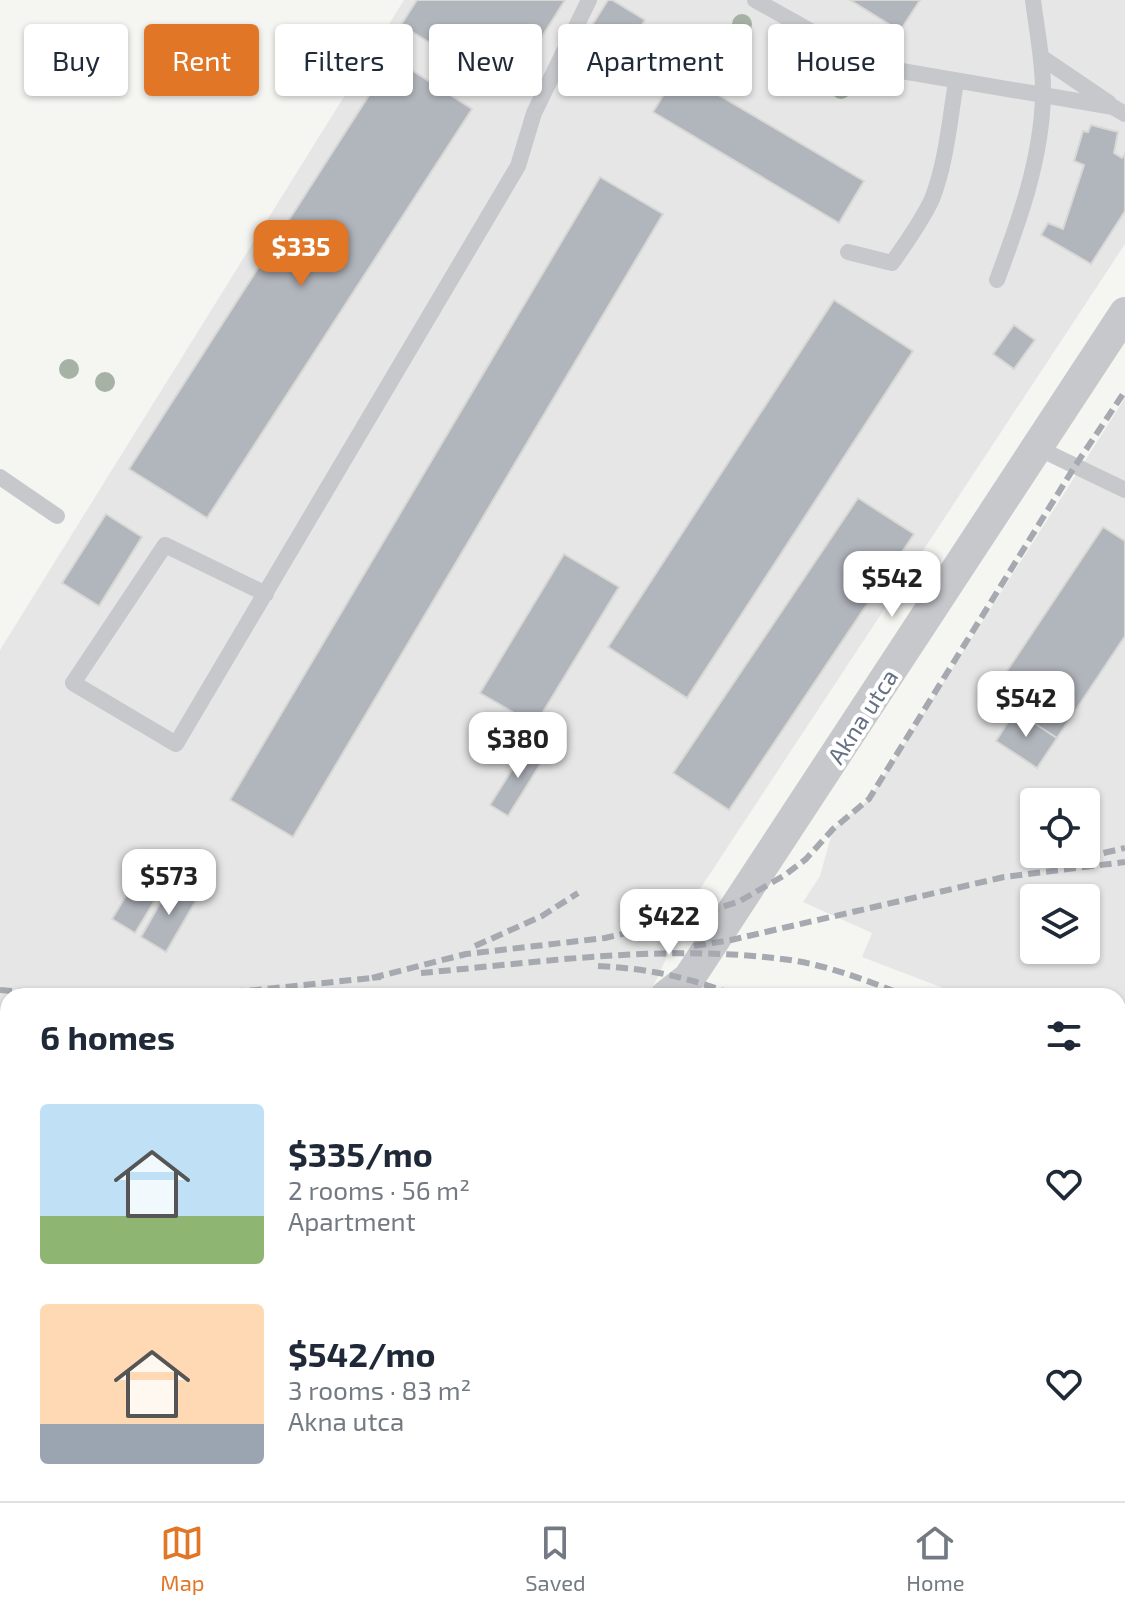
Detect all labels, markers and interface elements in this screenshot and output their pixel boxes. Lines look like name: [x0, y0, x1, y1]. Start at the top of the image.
chip: Buy: [24, 24, 128, 96]
chip: Rent: [144, 24, 259, 96]
chip: Filters: [275, 24, 413, 96]
chip: New: [429, 24, 542, 96]
chip: Apartment: [558, 24, 752, 96]
chip: House: [768, 24, 904, 96]
pin: $335: [254, 220, 348, 288]
text: $335: [272, 230, 330, 261]
pin: $542: [845, 551, 939, 619]
text: $542: [861, 561, 923, 592]
street label: Akna utca: [821, 663, 903, 769]
pin: $542: [979, 671, 1073, 739]
text: $542: [995, 681, 1057, 712]
pin: $380: [471, 712, 565, 780]
text: $380: [487, 722, 549, 753]
map controls: [1020, 788, 1100, 964]
button: locate: [1020, 788, 1100, 868]
pin: $573: [122, 849, 216, 917]
text: $573: [140, 859, 198, 890]
button: layers: [1020, 884, 1100, 964]
pin: $422: [622, 889, 716, 957]
text: $422: [638, 899, 700, 930]
icon: filters: [1042, 1014, 1086, 1058]
text: 6 homes: [40, 1016, 175, 1057]
text: $335/mo: [288, 1133, 433, 1174]
icon: home: [104, 1136, 200, 1232]
icon: heart: [1042, 1162, 1086, 1206]
text: 2 rooms · 56 m²: [288, 1174, 470, 1205]
text: Apartment: [288, 1205, 416, 1236]
text: $542/mo: [288, 1333, 436, 1374]
icon: home: [104, 1336, 200, 1432]
icon: heart: [1042, 1362, 1086, 1406]
text: 3 rooms · 83 m²: [288, 1374, 471, 1405]
text: Akna utca: [288, 1405, 404, 1436]
tab: Map: [160, 1521, 205, 1595]
tab: Saved: [525, 1521, 586, 1595]
tab: Home: [906, 1521, 965, 1595]

